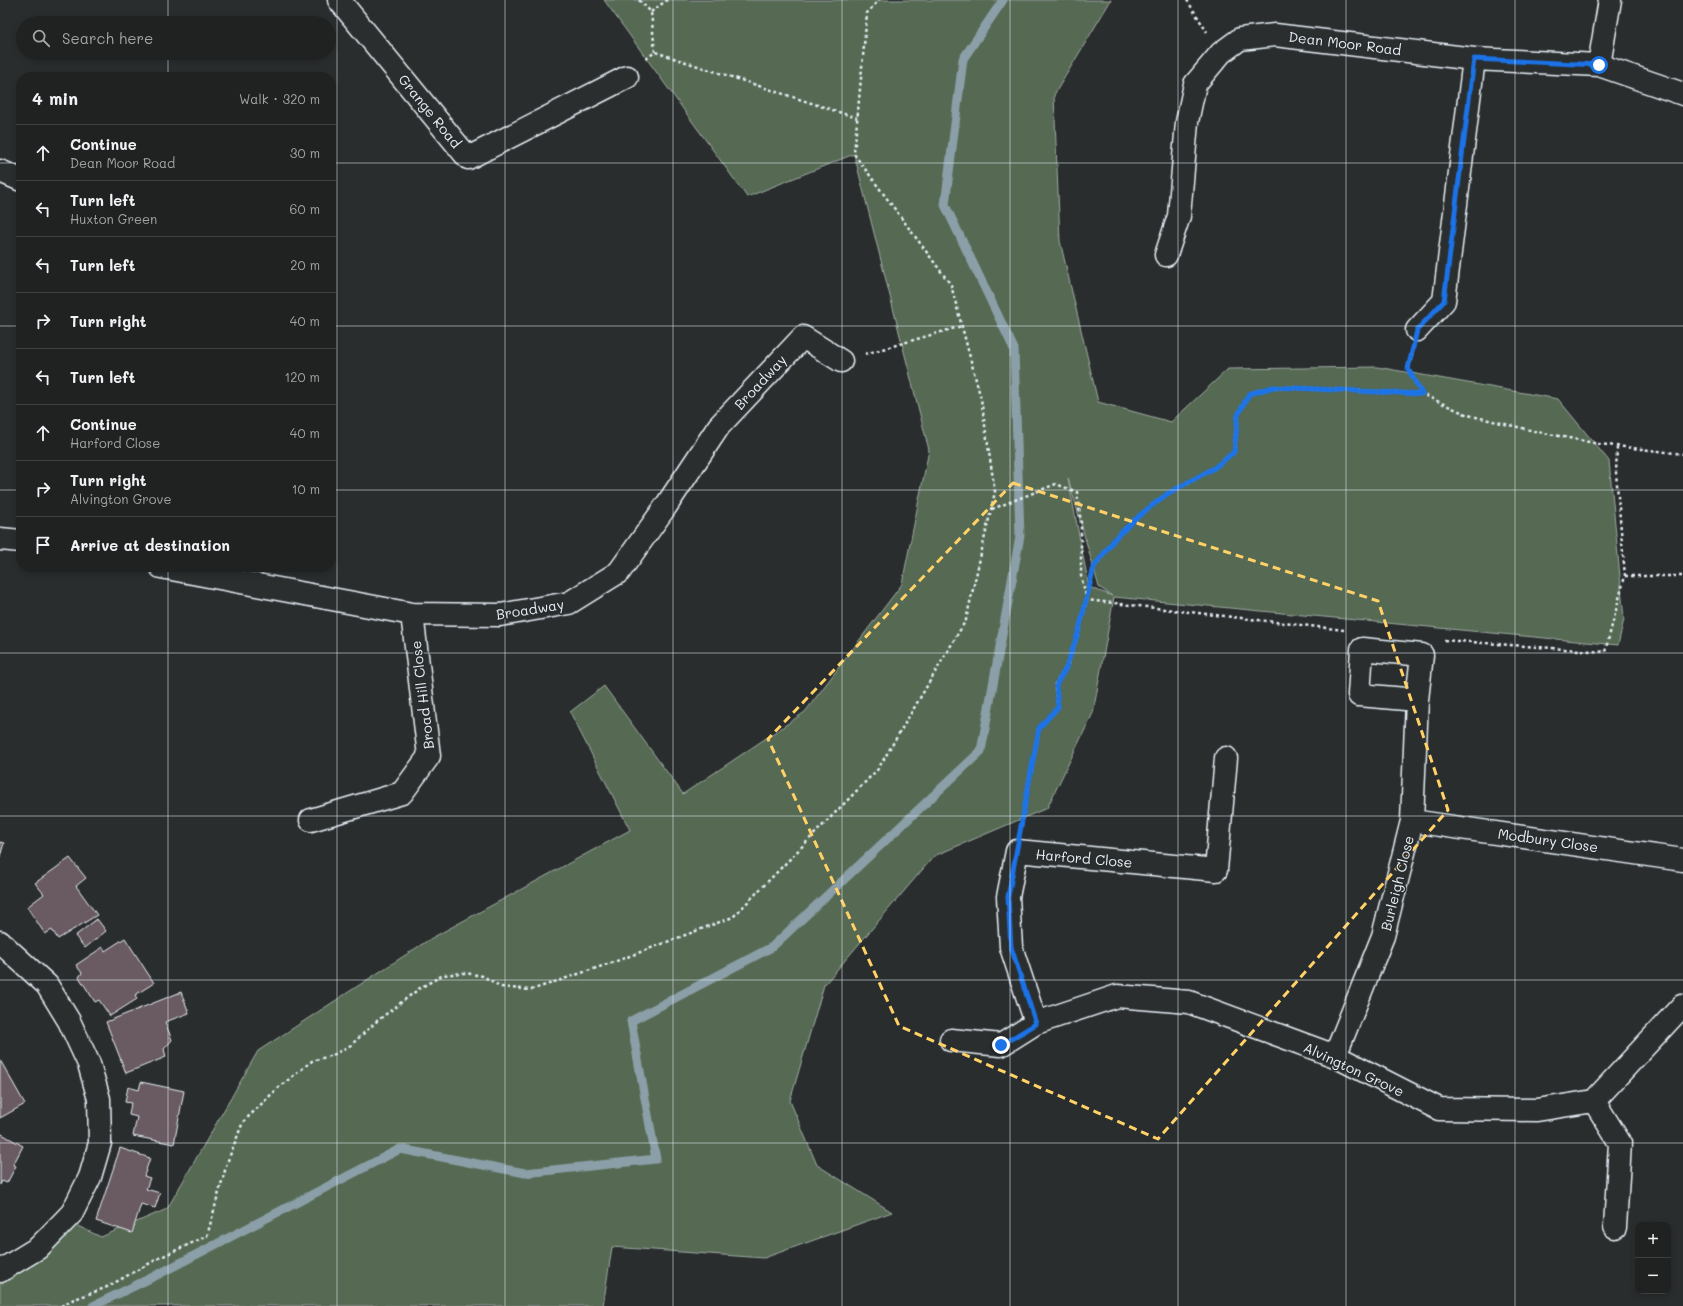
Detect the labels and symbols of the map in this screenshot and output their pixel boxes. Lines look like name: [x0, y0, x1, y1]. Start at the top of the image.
street label: Dean Moor Road: [1288, 27, 1403, 59]
route start: [1590, 56, 1608, 74]
street label: Grange Road: [394, 70, 466, 152]
street label: Broadway: [730, 350, 790, 414]
street label: Broadway: [495, 594, 565, 624]
street label: Broad Hill Close: [406, 640, 438, 750]
street label: Modbury Close: [1497, 824, 1599, 856]
street label: Burleigh Close: [1376, 833, 1418, 933]
street label: Harford Close: [1035, 844, 1133, 872]
route end: [992, 1036, 1010, 1054]
street label: Alvington Grove: [1300, 1037, 1408, 1101]

